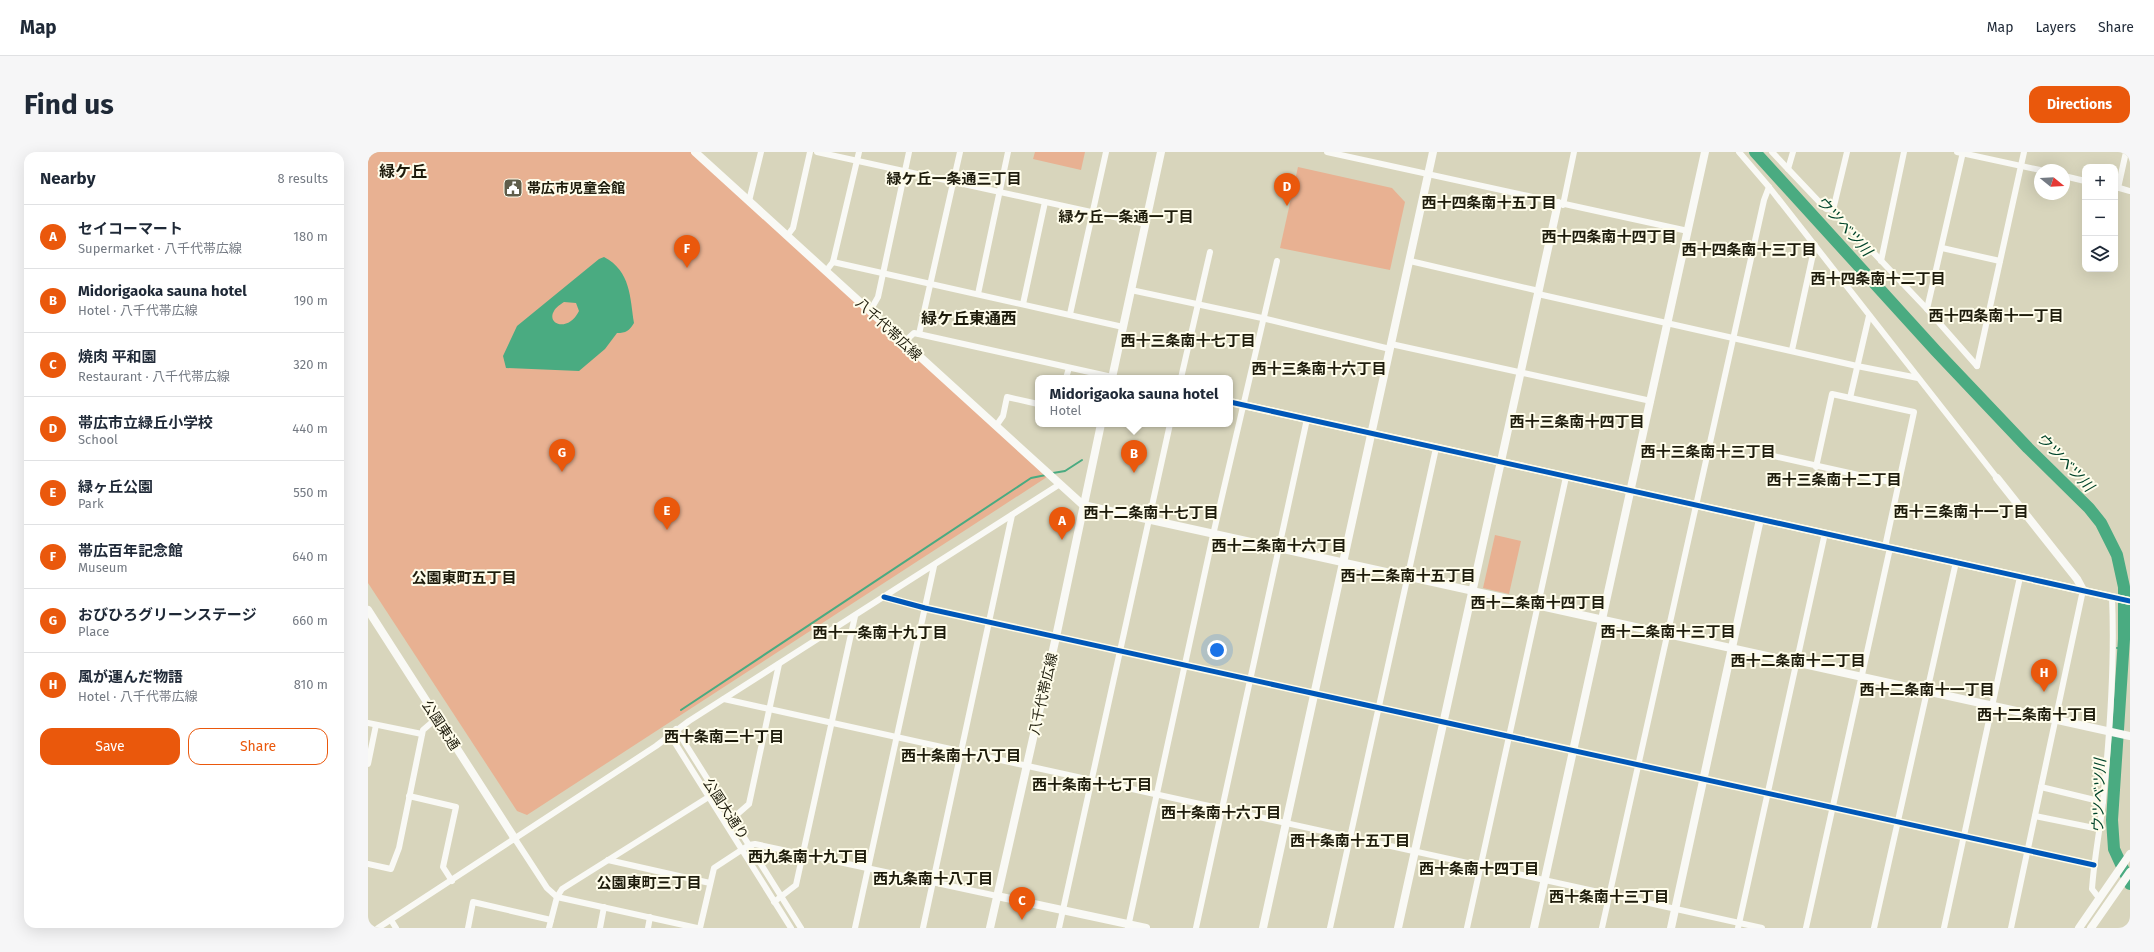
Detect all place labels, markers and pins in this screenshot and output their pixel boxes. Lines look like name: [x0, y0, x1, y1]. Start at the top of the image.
pin: D: [1274, 173, 1300, 206]
public building icon: 帯広市児童会館: [502, 177, 524, 199]
place label: 帯広市児童会館: [527, 180, 625, 197]
pin: F: [674, 235, 700, 268]
pin: G: [549, 439, 575, 472]
pin: B: [1121, 440, 1147, 473]
pin: E: [654, 497, 680, 530]
pin: A: [1049, 507, 1075, 540]
pin: H: [2031, 659, 2057, 692]
pin: C: [1009, 887, 1035, 920]

